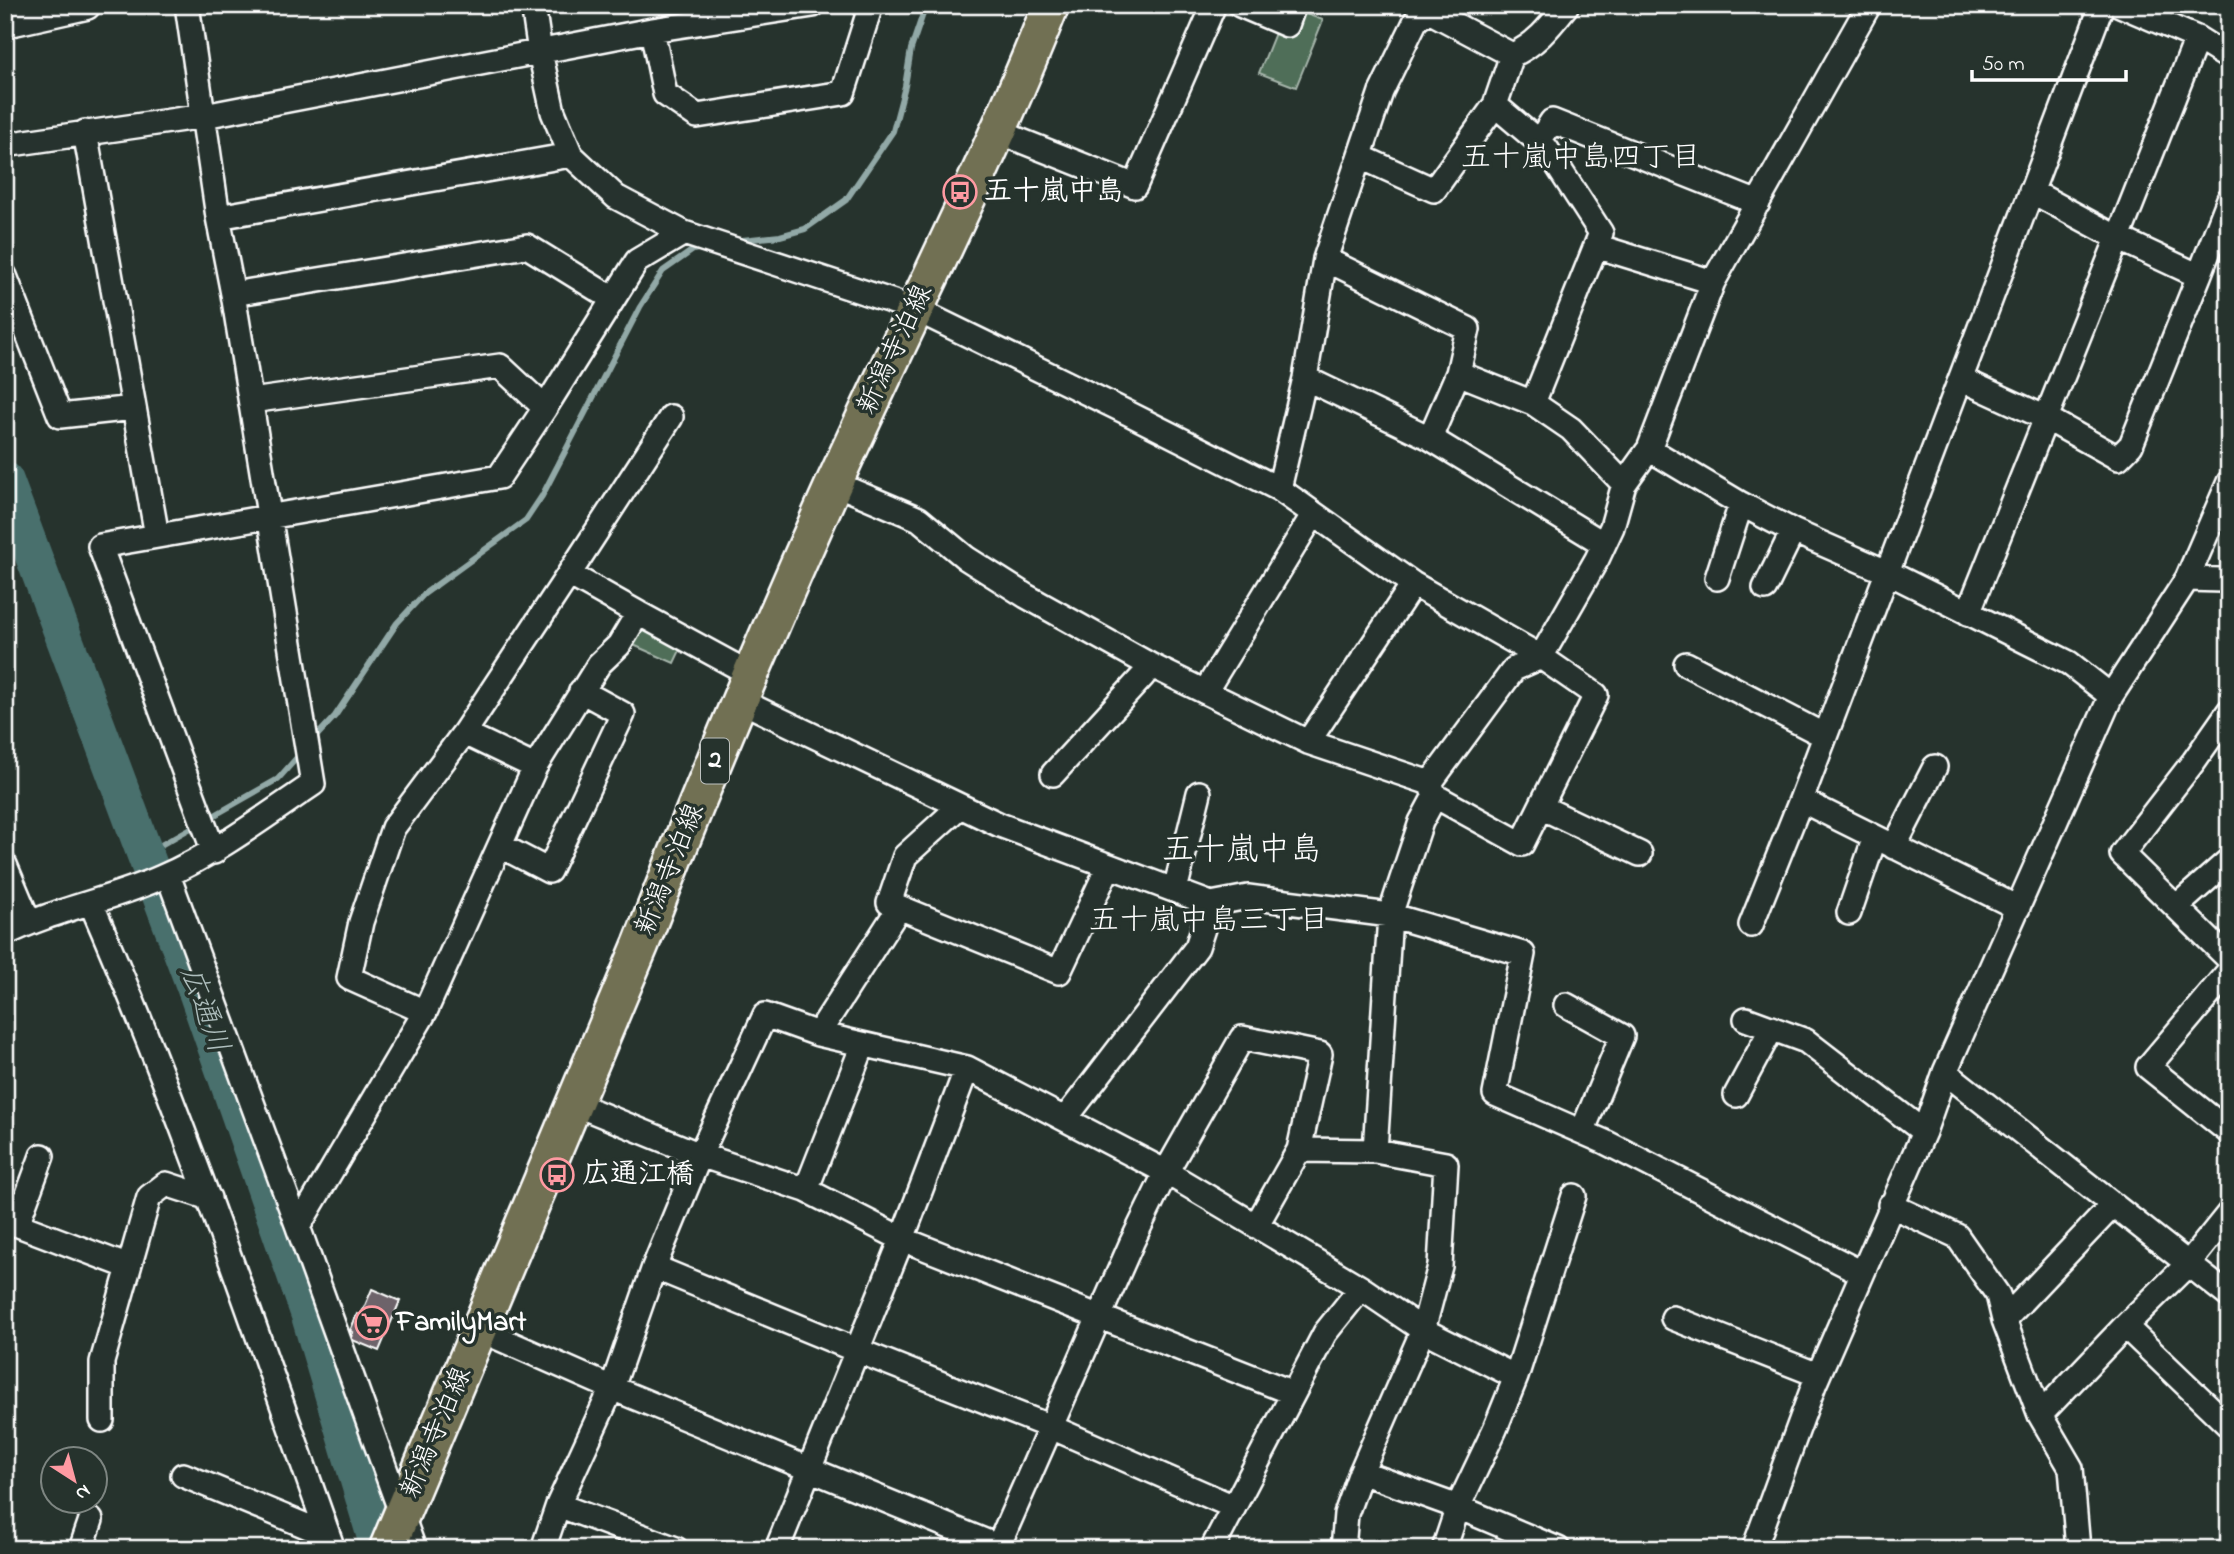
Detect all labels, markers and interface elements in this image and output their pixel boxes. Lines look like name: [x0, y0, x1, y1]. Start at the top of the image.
scale bar: [1972, 38, 2126, 82]
text: 50 m: [1982, 50, 2025, 80]
district label: 五十嵐中島四丁目: [1461, 137, 1701, 181]
place label: 五十嵐中島: [984, 172, 1124, 213]
bus stop icon: 五十嵐中島: [941, 173, 979, 211]
street label: 新潟寺泊線: [848, 278, 944, 422]
road number: 2: [701, 738, 729, 783]
street label: 新潟寺泊線: [626, 797, 716, 943]
district label: 五十嵐中島: [1162, 828, 1322, 875]
district label: 五十嵐中島三丁目: [1089, 900, 1329, 944]
water label: 広通川: [167, 960, 239, 1060]
place label: 広通江橋: [582, 1155, 694, 1196]
bus stop icon: 広通江橋: [538, 1156, 576, 1194]
place label: FamilyMart: [394, 1303, 527, 1344]
supermarket icon: FamilyMart: [353, 1304, 391, 1342]
street label: 新潟寺泊線: [391, 1361, 483, 1505]
north arrow: [38, 1446, 108, 1516]
text: N: [69, 1477, 96, 1507]

